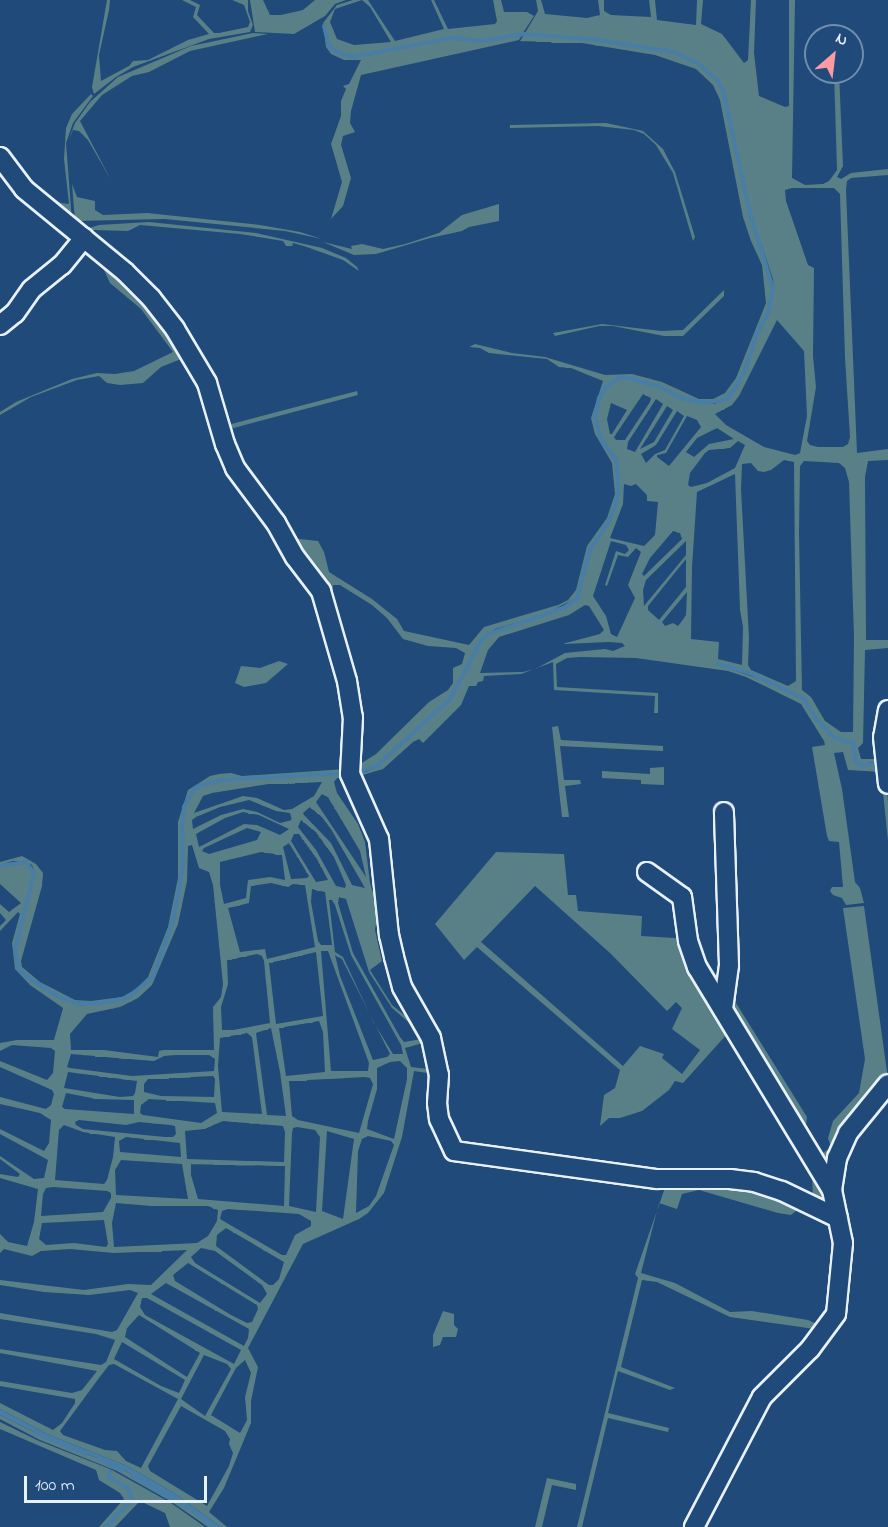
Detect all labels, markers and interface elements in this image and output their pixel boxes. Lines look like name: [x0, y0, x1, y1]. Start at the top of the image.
north arrow: [804, 24, 864, 84]
text: N: [831, 27, 852, 53]
scale bar: [27, 1464, 210, 1502]
text: 100 m: [35, 1473, 75, 1499]

